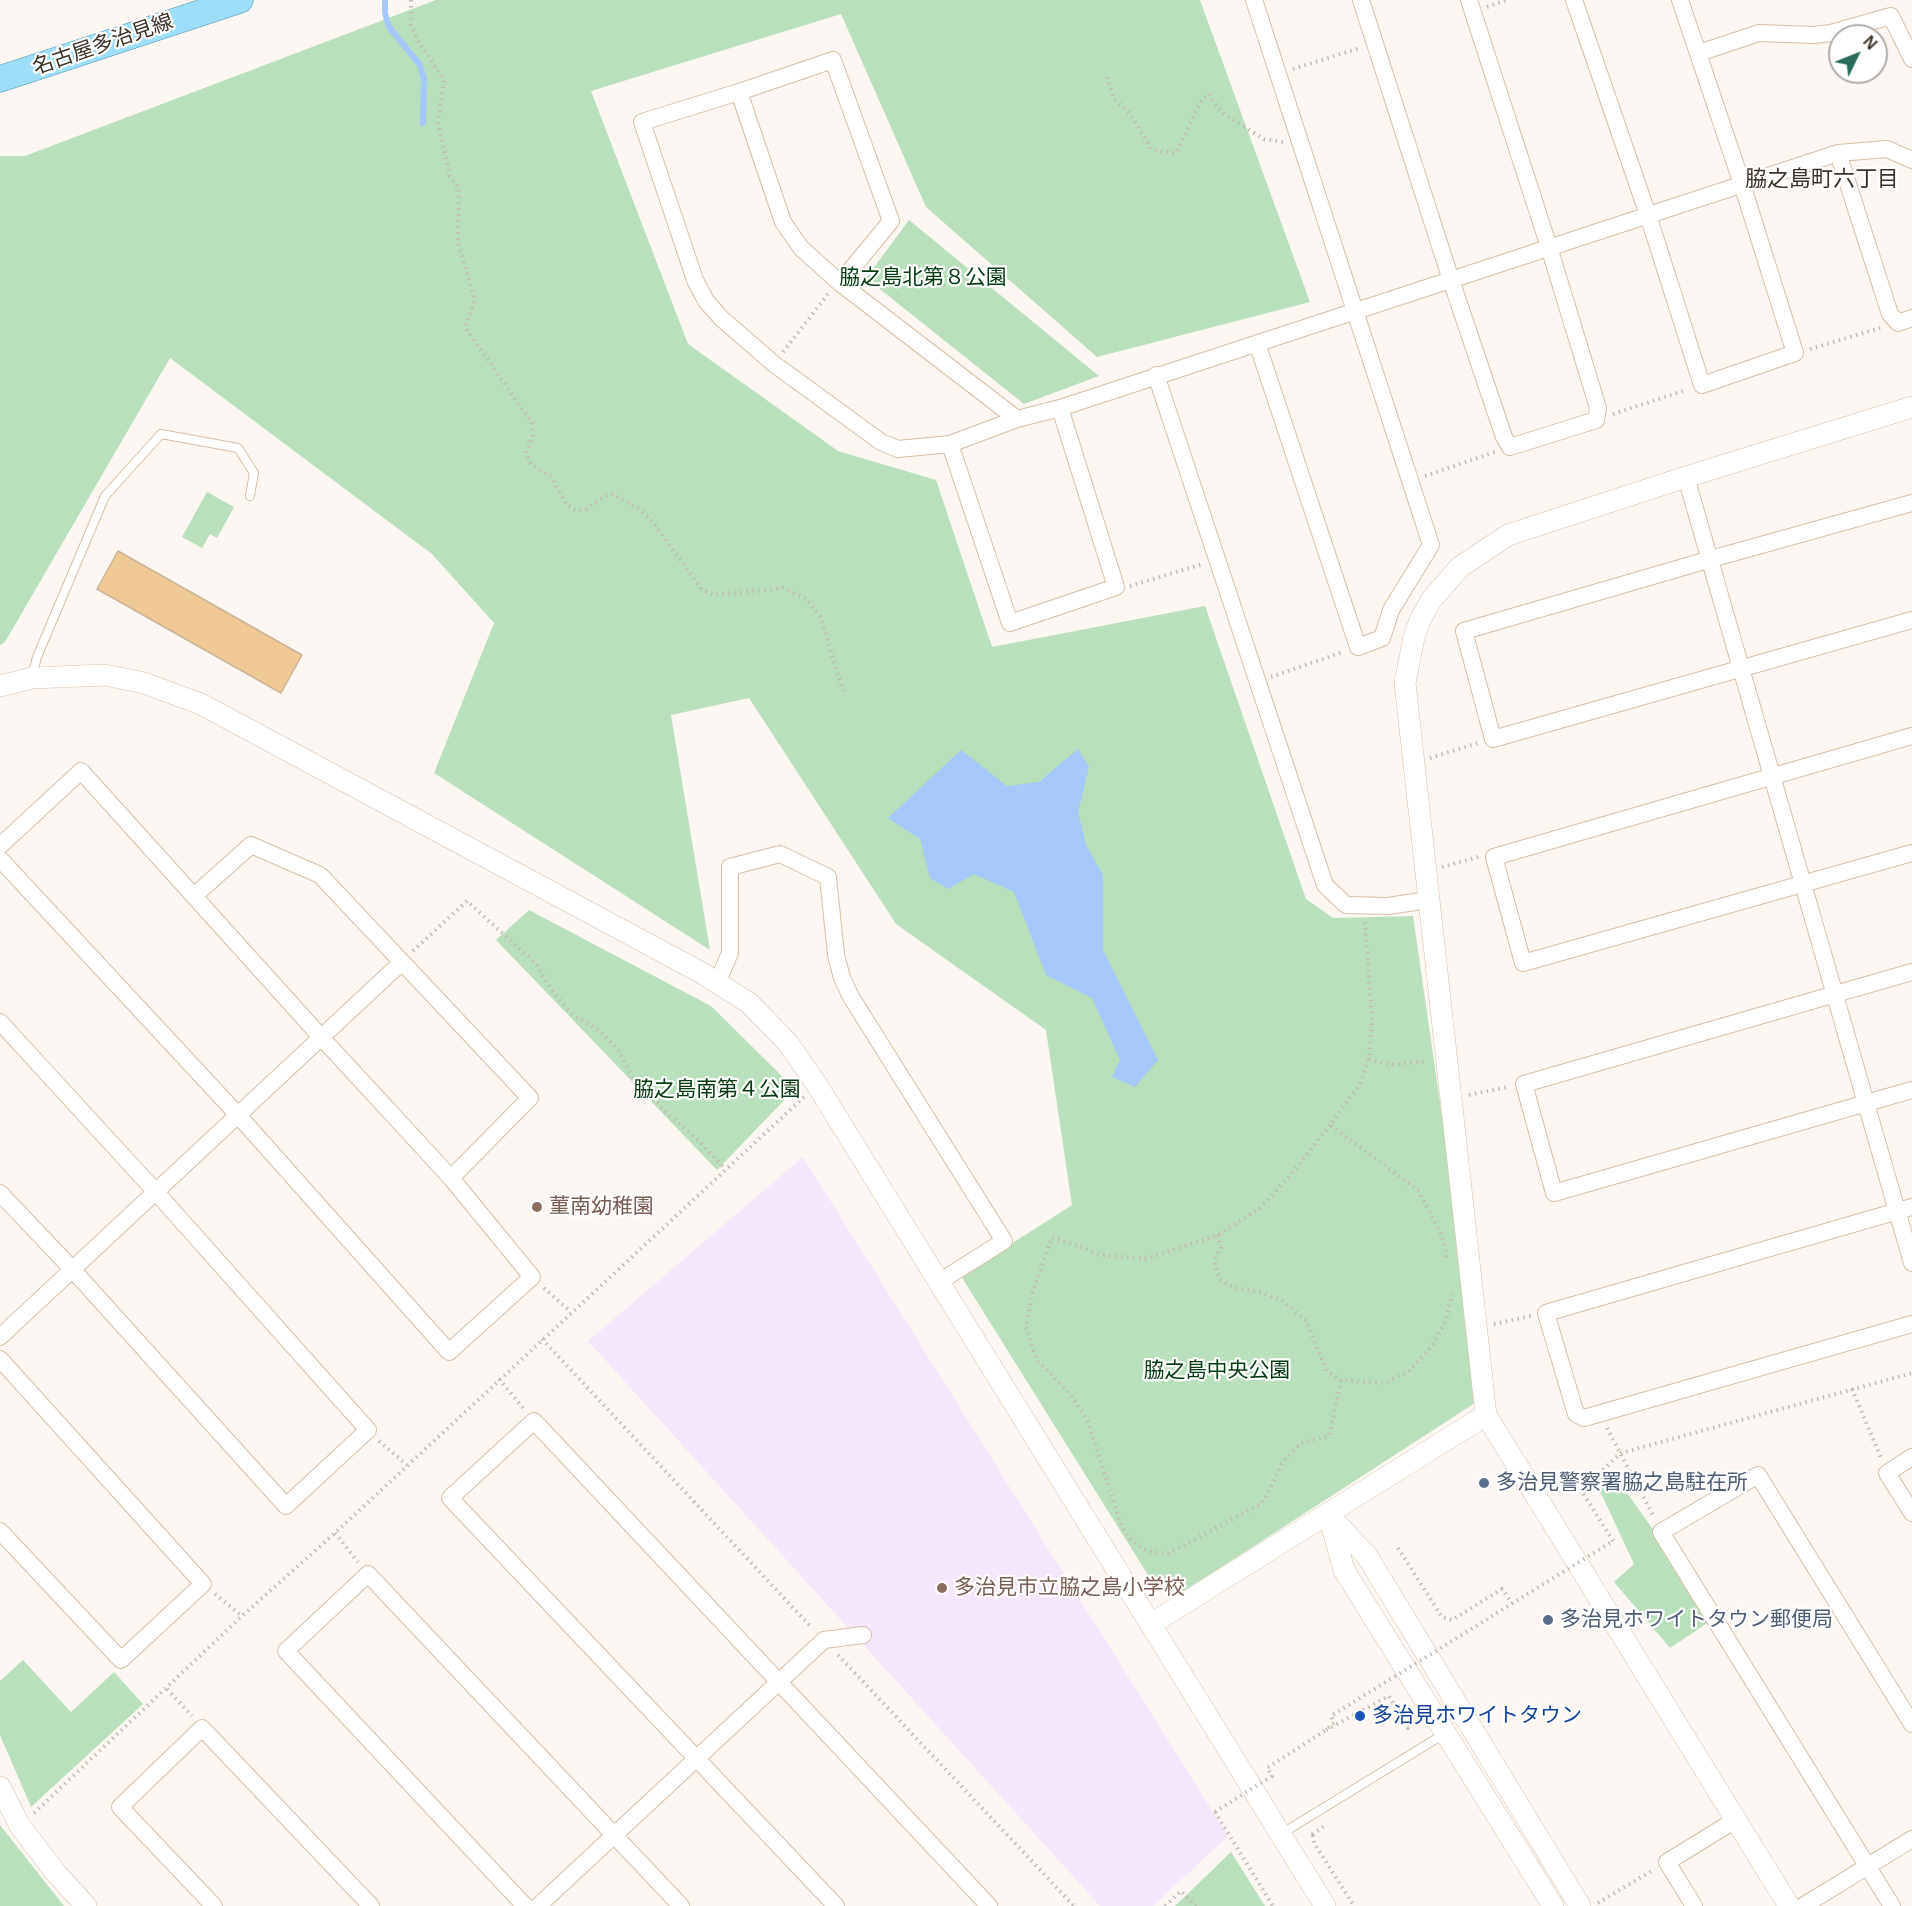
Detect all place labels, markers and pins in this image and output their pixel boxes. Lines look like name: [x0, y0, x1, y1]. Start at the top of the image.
place label: 菫南幼稚園: [549, 1194, 654, 1220]
marker: 菫南幼稚園: [530, 1200, 544, 1214]
place label: 多治見警察署脇之島駐在所: [1496, 1470, 1748, 1496]
marker: 多治見警察署脇之島駐在所: [1477, 1476, 1491, 1490]
place label: 多治見市立脇之島小学校: [954, 1575, 1185, 1601]
marker: 多治見市立脇之島小学校: [935, 1581, 949, 1595]
place label: 多治見ホワイトタウン郵便局: [1560, 1607, 1833, 1633]
marker: 多治見ホワイトタウン郵便局: [1541, 1613, 1555, 1627]
place label: 多治見ホワイトタウン: [1372, 1703, 1582, 1729]
marker: 多治見ホワイトタウン: [1353, 1709, 1367, 1723]

